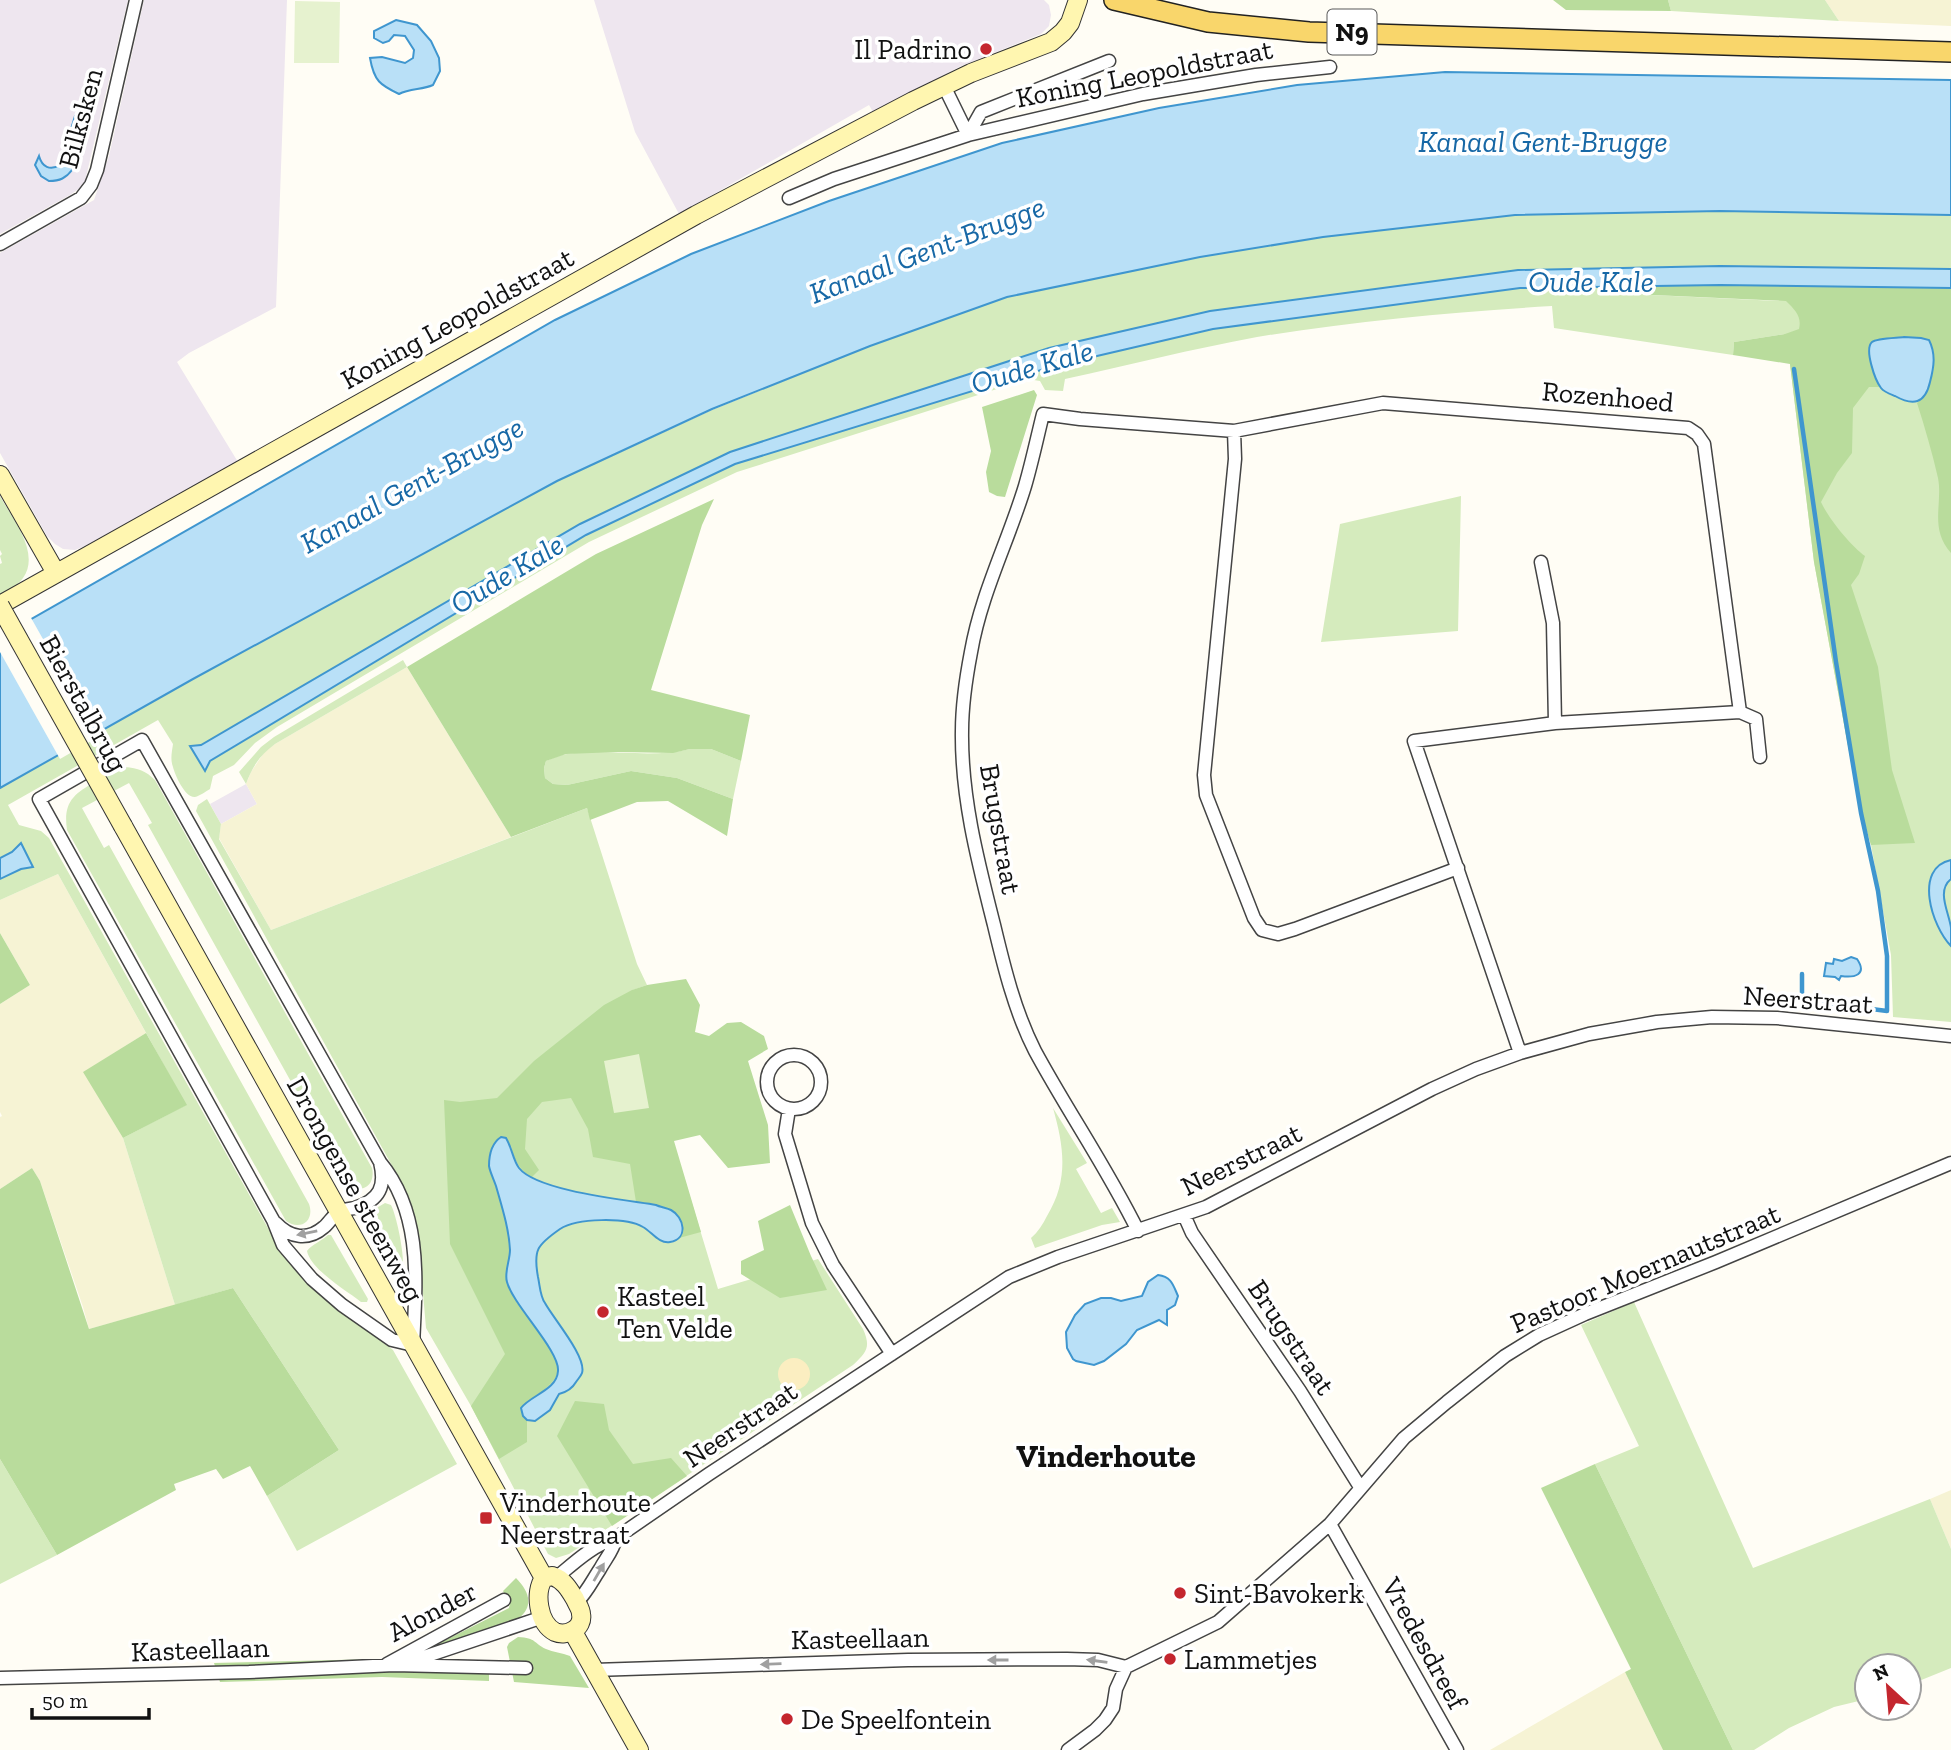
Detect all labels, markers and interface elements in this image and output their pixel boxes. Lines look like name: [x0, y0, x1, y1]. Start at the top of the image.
road number: N9: [1328, 9, 1376, 54]
street label: Koning Leopoldstraat: [1013, 32, 1276, 115]
place label: Il Padrino: [854, 33, 972, 66]
marker: Il Padrino: [978, 41, 994, 57]
street label: Bilksken: [51, 64, 110, 172]
water label: Kanaal Gent-Brugge: [1418, 124, 1668, 160]
water label: Kanaal Gent-Brugge: [804, 189, 1050, 311]
street label: Koning Leopoldstraat: [335, 241, 580, 396]
water label: Oude Kale: [1528, 264, 1654, 300]
water label: Oude Kale: [967, 332, 1097, 402]
street label: Rozenhoed: [1541, 374, 1675, 419]
water label: Kanaal Gent-Brugge: [294, 409, 530, 561]
water label: Oude Kale: [444, 526, 570, 622]
street label: Bierstalbrug: [33, 629, 135, 777]
street label: Brugstraat: [973, 761, 1028, 897]
street label: Neerstraat: [1742, 979, 1875, 1021]
street label: Drongense steenweg: [280, 1071, 431, 1308]
street label: Neerstraat: [1176, 1116, 1307, 1203]
street label: Pastoor Moernautstraat: [1506, 1197, 1785, 1340]
one-way arrow: [295, 1228, 317, 1239]
street label: Brugstraat: [1241, 1274, 1342, 1402]
place label: Kasteel Ten Velde: [617, 1280, 733, 1345]
marker: Kasteel Ten Velde: [595, 1304, 611, 1320]
street label: Neerstraat: [677, 1374, 804, 1474]
district label: Vinderhoute: [1016, 1437, 1196, 1475]
place label: Vinderhoute Neerstraat: [499, 1486, 651, 1551]
marker: Vinderhoute Neerstraat: [478, 1510, 494, 1526]
one-way arrow: [593, 1562, 605, 1581]
street label: Vredesdreef: [1374, 1571, 1475, 1716]
street label: Alonder: [382, 1574, 482, 1649]
place label: Sint-Bavokerk: [1194, 1577, 1364, 1610]
marker: Sint-Bavokerk: [1172, 1585, 1188, 1601]
street label: Kasteellaan: [790, 1621, 930, 1656]
street label: Kasteellaan: [130, 1631, 270, 1668]
place label: Lammetjes: [1184, 1643, 1317, 1676]
marker: Lammetjes: [1162, 1651, 1178, 1667]
north arrow: [1853, 1652, 1923, 1722]
one-way arrow: [987, 1654, 1009, 1665]
one-way arrow: [1086, 1656, 1108, 1667]
one-way arrow: [760, 1659, 782, 1670]
text: N: [1869, 1659, 1892, 1686]
scale bar: [32, 1676, 149, 1720]
text: 50 m: [42, 1688, 88, 1713]
place label: De Speelfontein: [801, 1703, 991, 1736]
marker: De Speelfontein: [779, 1711, 795, 1727]

